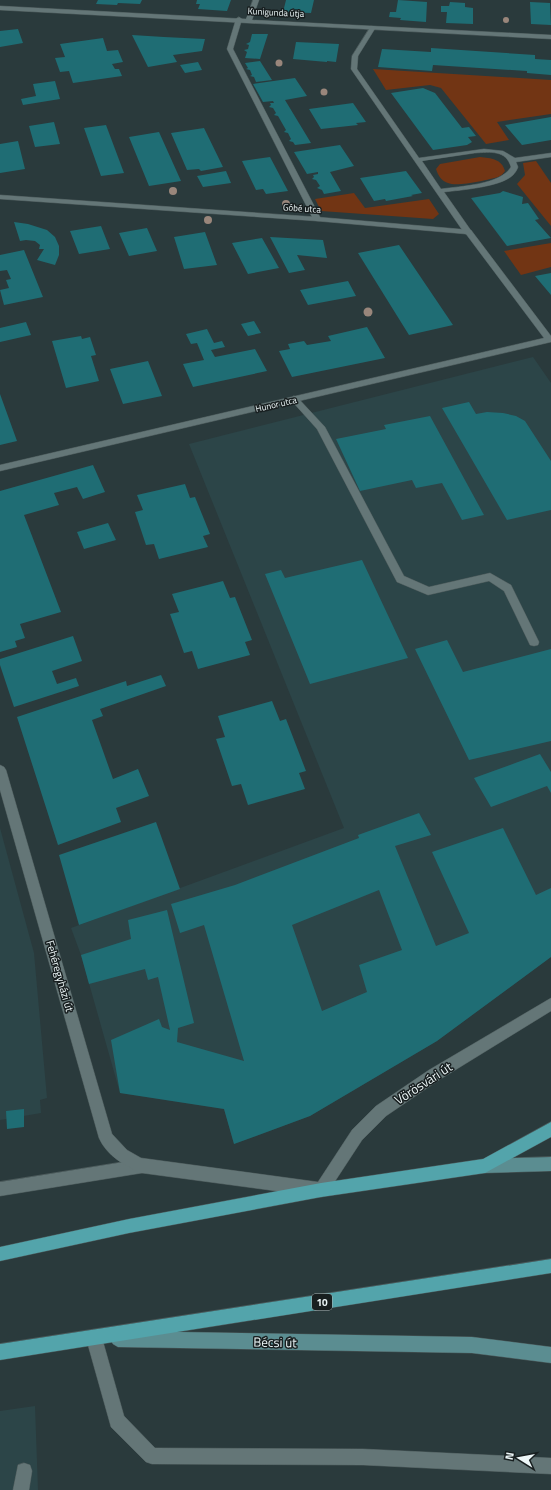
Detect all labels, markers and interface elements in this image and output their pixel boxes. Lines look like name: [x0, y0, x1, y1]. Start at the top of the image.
street label: Kunigunda útja: [247, 4, 305, 20]
street label: Góbé utca: [283, 200, 322, 216]
street label: Hunor utca: [254, 393, 298, 415]
street label: Fehéregyházi út: [42, 938, 78, 1014]
street label: Vörösvári út: [390, 1057, 456, 1109]
road number: 10: [312, 1294, 332, 1310]
street label: Bécsi út: [253, 1332, 297, 1352]
north arrow: [499, 1438, 539, 1478]
text: N: [501, 1451, 518, 1461]

